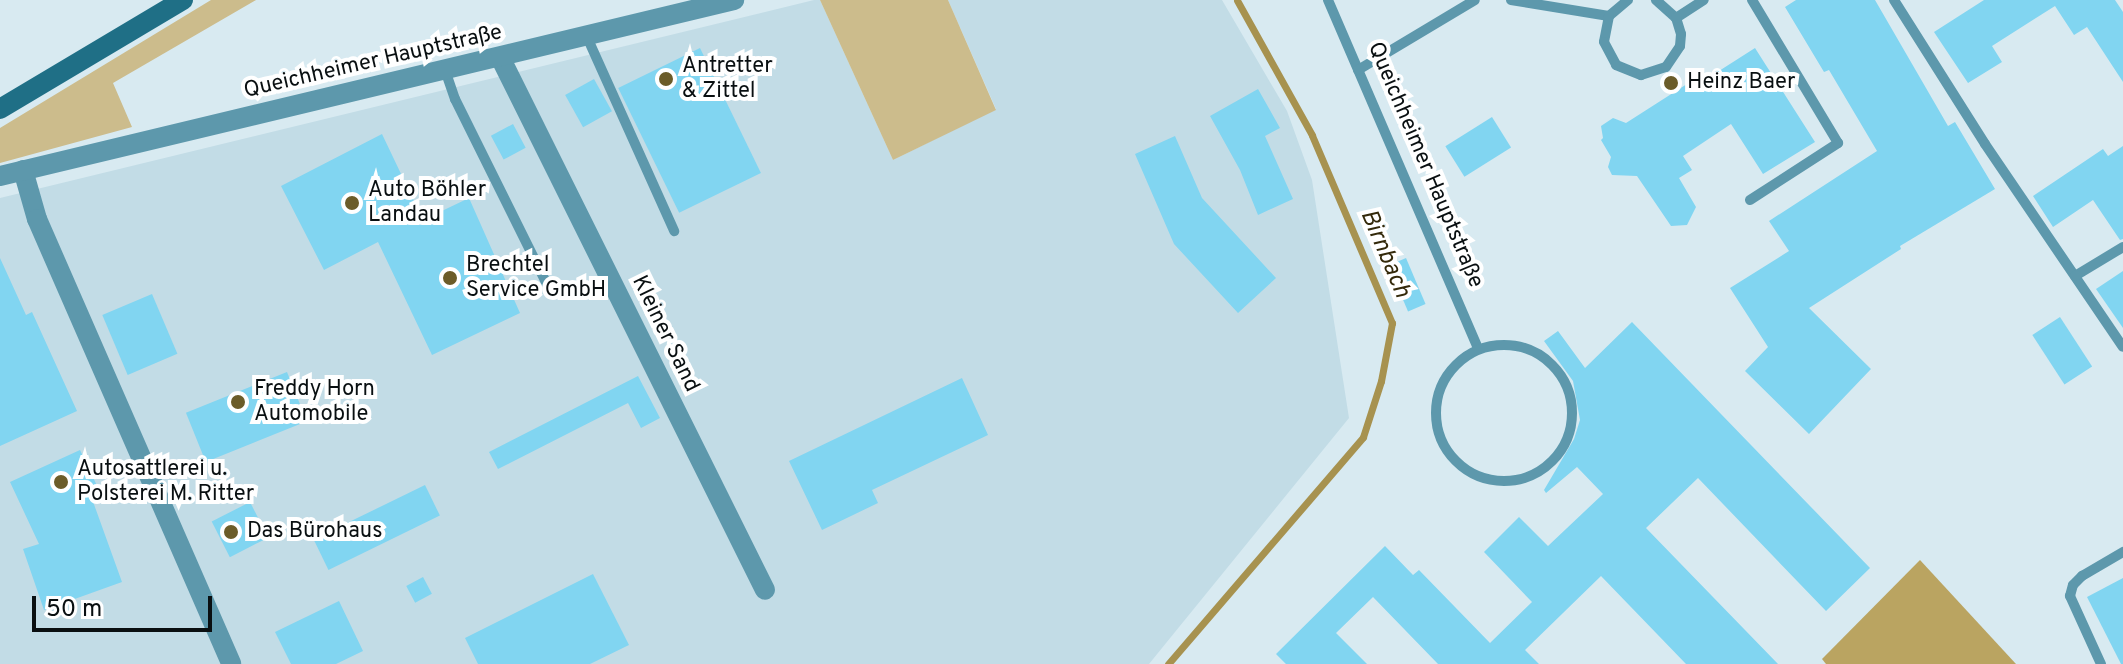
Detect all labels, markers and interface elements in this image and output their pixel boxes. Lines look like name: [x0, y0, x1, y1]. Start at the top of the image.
street label: Queichheimer Hauptstraße: [241, 19, 505, 105]
street label: Queichheimer Hauptstraße: [1361, 38, 1489, 292]
place label: Antretter & Zittel: [682, 53, 773, 104]
marker: Antretter & Zittel: [657, 70, 675, 88]
place label: Heinz Baer: [1687, 70, 1796, 96]
marker: Heinz Baer: [1662, 74, 1680, 92]
place label: Auto Böhler Landau: [368, 177, 486, 228]
marker: Auto Böhler Landau: [343, 194, 361, 212]
water label: Birnbach: [1353, 205, 1415, 303]
place label: Brechtel Service GmbH: [466, 252, 606, 304]
marker: Brechtel Service GmbH: [441, 269, 459, 287]
street label: Kleiner Sand: [625, 271, 705, 397]
place label: Freddy Horn Automobile: [254, 376, 375, 428]
marker: Freddy Horn Automobile: [229, 393, 247, 411]
place label: Autosattlerei u. Polsterei M. Ritter: [77, 456, 254, 508]
marker: Autosattlerei u. Polsterei M. Ritter: [52, 473, 70, 491]
place label: Das Bürohaus: [247, 519, 383, 545]
marker: Das Bürohaus: [222, 523, 240, 541]
scale bar: [36, 580, 216, 630]
text: 50 m: [46, 595, 102, 625]

